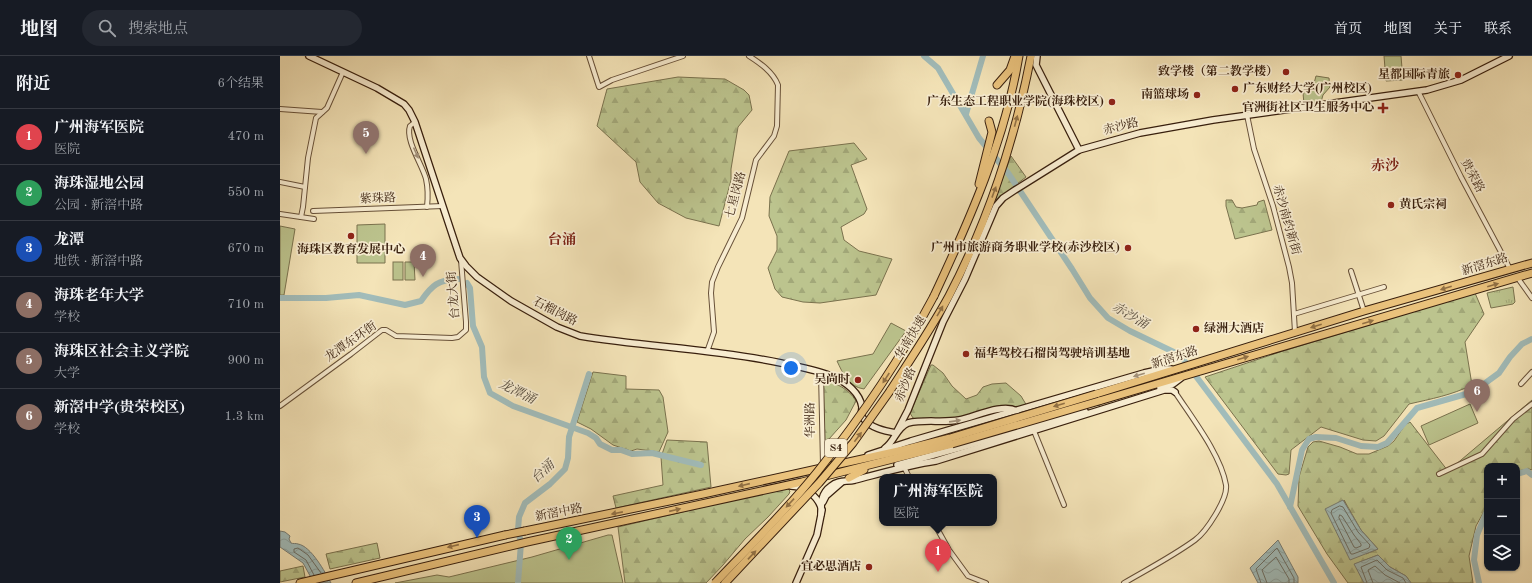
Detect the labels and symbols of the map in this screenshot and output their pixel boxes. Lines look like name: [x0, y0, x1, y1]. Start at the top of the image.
place label: 致学楼（第二教学楼）: [1158, 64, 1278, 78]
marker: 致学楼（第二教学楼）: [1281, 67, 1291, 77]
place label: 星都国际青旅: [1378, 67, 1450, 81]
marker: 星都国际青旅: [1453, 70, 1463, 80]
place label: 广东财经大学(广州校区): [1243, 81, 1372, 95]
marker: 广东财经大学(广州校区): [1230, 84, 1240, 94]
place label: 南篮球场: [1141, 87, 1189, 101]
marker: 南篮球场: [1192, 90, 1202, 100]
place label: 广东生态工程职业学院(海珠校区): [927, 94, 1104, 108]
marker: 广东生态工程职业学院(海珠校区): [1107, 97, 1117, 107]
place label: 官洲街社区卫生服务中心: [1242, 100, 1374, 114]
marker: 官洲街社区卫生服务中心: [1377, 102, 1389, 114]
one-way arrow: [1014, 115, 1020, 127]
street label: 赤沙路: [1102, 115, 1140, 137]
pin: 5: [353, 121, 379, 154]
one-way arrow: [413, 148, 419, 159]
street label: 贵荣路: [1458, 156, 1488, 195]
district label: 赤沙: [1371, 157, 1399, 173]
street label: 七星岗路: [722, 170, 748, 220]
street label: 赤沙南约新街: [1270, 183, 1304, 257]
one-way arrow: [991, 186, 997, 198]
street label: 紫珠路: [360, 190, 396, 206]
place label: 黄氏宗祠: [1399, 197, 1447, 211]
marker: 黄氏宗祠: [1386, 200, 1396, 210]
marker: 海珠区教育发展中心: [346, 231, 356, 241]
district label: 台涌: [548, 231, 576, 247]
place label: 广州市旅游商务职业学校(赤沙校区): [931, 240, 1120, 254]
place label: 海珠区教育发展中心: [297, 242, 405, 256]
marker: 广州市旅游商务职业学校(赤沙校区): [1123, 243, 1133, 253]
pin: 4: [410, 244, 436, 277]
street label: 新滘东路: [1460, 250, 1510, 278]
street label: 台龙大街: [444, 270, 462, 320]
one-way arrow: [1487, 282, 1499, 288]
one-way arrow: [1440, 285, 1452, 291]
street label: 石榴岗路: [531, 294, 580, 328]
water label: 赤沙涌: [1110, 300, 1152, 332]
one-way arrow: [937, 305, 944, 316]
street label: 华南快速: [892, 313, 929, 362]
street label: 龙潭东环街: [322, 318, 380, 364]
one-way arrow: [1362, 319, 1374, 325]
place label: 绿洲大酒店: [1204, 321, 1264, 335]
one-way arrow: [1309, 323, 1321, 329]
marker: 绿洲大酒店: [1191, 324, 1201, 334]
street label: 新滘东路: [1150, 343, 1200, 371]
place label: 福华驾校石榴岗驾驶培训基地: [974, 346, 1130, 360]
marker: 福华驾校石榴岗驾驶培训基地: [961, 349, 971, 359]
one-way arrow: [1238, 355, 1250, 361]
your location: [781, 358, 801, 378]
street label: 赤沙路: [892, 365, 918, 404]
place label: 吴尚时: [814, 372, 850, 386]
one-way arrow: [883, 372, 890, 384]
one-way arrow: [1133, 372, 1145, 378]
marker: 吴尚时: [853, 375, 863, 385]
water label: 龙潭涌: [497, 377, 540, 407]
pin: 6: [1464, 379, 1490, 412]
street label: 华洲路: [803, 402, 817, 438]
one-way arrow: [1053, 402, 1065, 408]
one-way arrow: [949, 418, 961, 424]
one-way arrow: [853, 432, 861, 442]
road number: S4: [825, 439, 847, 457]
water label: 台涌: [528, 456, 558, 486]
one-way arrow: [737, 482, 750, 488]
one-way arrow: [785, 498, 795, 508]
street label: 新滘中路: [534, 501, 584, 523]
pin: 3: [464, 505, 490, 538]
one-way arrow: [668, 507, 681, 513]
one-way arrow: [610, 510, 623, 516]
pin: 2: [556, 527, 582, 560]
pin: 1: [925, 539, 951, 572]
one-way arrow: [447, 544, 459, 550]
one-way arrow: [747, 550, 757, 560]
place label: 宜必思酒店: [801, 559, 861, 573]
marker: 宜必思酒店: [864, 562, 874, 572]

